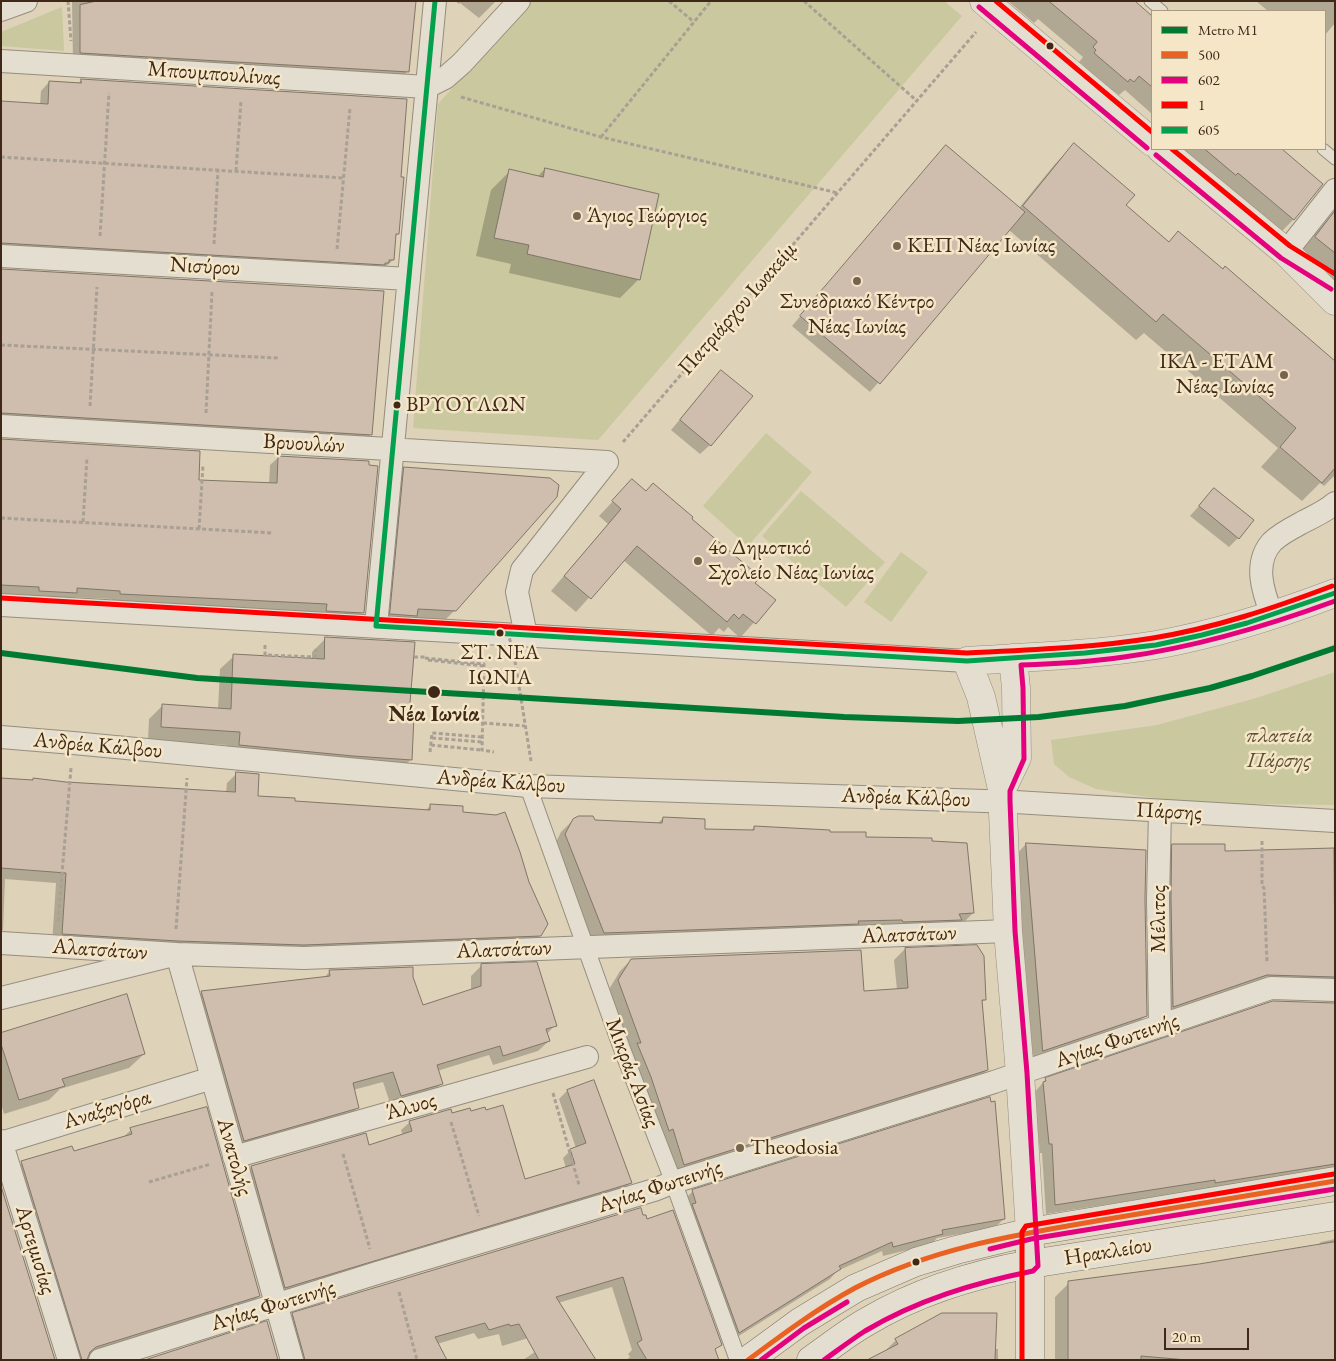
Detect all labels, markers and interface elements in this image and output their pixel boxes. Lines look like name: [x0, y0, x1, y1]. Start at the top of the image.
legend: [1151, 10, 1326, 150]
text: Metro Μ1: [1198, 20, 1258, 39]
unlabelled marker: [1045, 41, 1055, 51]
text: 500: [1198, 45, 1220, 64]
street label: Μπουμπουλίνας: [147, 56, 281, 92]
text: 602: [1198, 70, 1220, 89]
text: 1: [1198, 95, 1205, 114]
text: 605: [1198, 120, 1220, 139]
place label: Άγιος Γεώργιος: [587, 203, 707, 229]
marker: Άγιος Γεώργιος: [571, 210, 583, 222]
place label: ΚΕΠ Νέας Ιωνίας: [907, 233, 1055, 259]
street label: Πατριάρχου Ιωακείμ: [673, 237, 803, 381]
marker: ΚΕΠ Νέας Ιωνίας: [891, 240, 903, 252]
street label: Νισύρου: [169, 252, 241, 282]
marker: Συνεδριακό Κέντρο Νέας Ιωνίας: [851, 275, 863, 287]
place label: Συνεδριακό Κέντρο Νέας Ιωνίας: [780, 289, 934, 340]
place label: ΙΚΑ - ΕΤΑΜ Νέας Ιωνίας: [1159, 349, 1274, 401]
marker: ΙΚΑ - ΕΤΑΜ Νέας Ιωνίας: [1278, 369, 1290, 381]
place label: ΒΡΥΟΥΛΩΝ: [406, 392, 526, 418]
marker: ΒΡΥΟΥΛΩΝ: [392, 400, 402, 410]
street label: Βρυουλών: [262, 429, 346, 459]
place label: 4ο Δημοτικό Σχολείο Νέας Ιωνίας: [708, 535, 874, 586]
marker: 4ο Δημοτικό Σχολείο Νέας Ιωνίας: [692, 555, 704, 567]
marker: ΣΤ. ΝΕΑ ΙΩΝΙΑ: [495, 628, 505, 638]
place label: ΣΤ. ΝΕΑ ΙΩΝΙΑ: [461, 640, 539, 690]
marker: Νέα Ιωνία: [426, 684, 442, 700]
place label: Νέα Ιωνία: [388, 702, 480, 728]
park label: πλατεία Πάρσης: [1246, 723, 1312, 774]
street label: Ανδρέα Κάλβου: [32, 727, 164, 765]
street label: Ανδρέα Κάλβου: [436, 764, 566, 800]
street label: Ανδρέα Κάλβου: [841, 783, 971, 813]
street label: Πάρσης: [1135, 797, 1203, 827]
street label: Μέλιτος: [1146, 885, 1172, 953]
street label: Αλατσάτων: [861, 920, 957, 950]
street label: Αλατσάτων: [52, 934, 148, 966]
street label: Αλατσάτων: [456, 935, 552, 965]
street label: Αγίας Φωτεινής: [1052, 1008, 1182, 1074]
street label: Μικράς Ασίας: [599, 1015, 665, 1131]
street label: Αναξαγόρα: [60, 1084, 154, 1136]
street label: Άλυος: [383, 1087, 439, 1127]
street label: Ανατολής: [210, 1115, 258, 1199]
place label: Theodosia: [750, 1135, 839, 1161]
marker: Theodosia: [734, 1142, 746, 1154]
street label: Αγίας Φωτεινής: [595, 1155, 725, 1219]
street label: Αρτεμισίας: [9, 1202, 61, 1298]
street label: Ηρακλείου: [1062, 1232, 1154, 1272]
unlabelled marker: [911, 1257, 921, 1267]
street label: Αγίας Φωτεινής: [208, 1275, 338, 1337]
scale bar: [1166, 1318, 1251, 1350]
text: 20 m: [1172, 1327, 1201, 1346]

